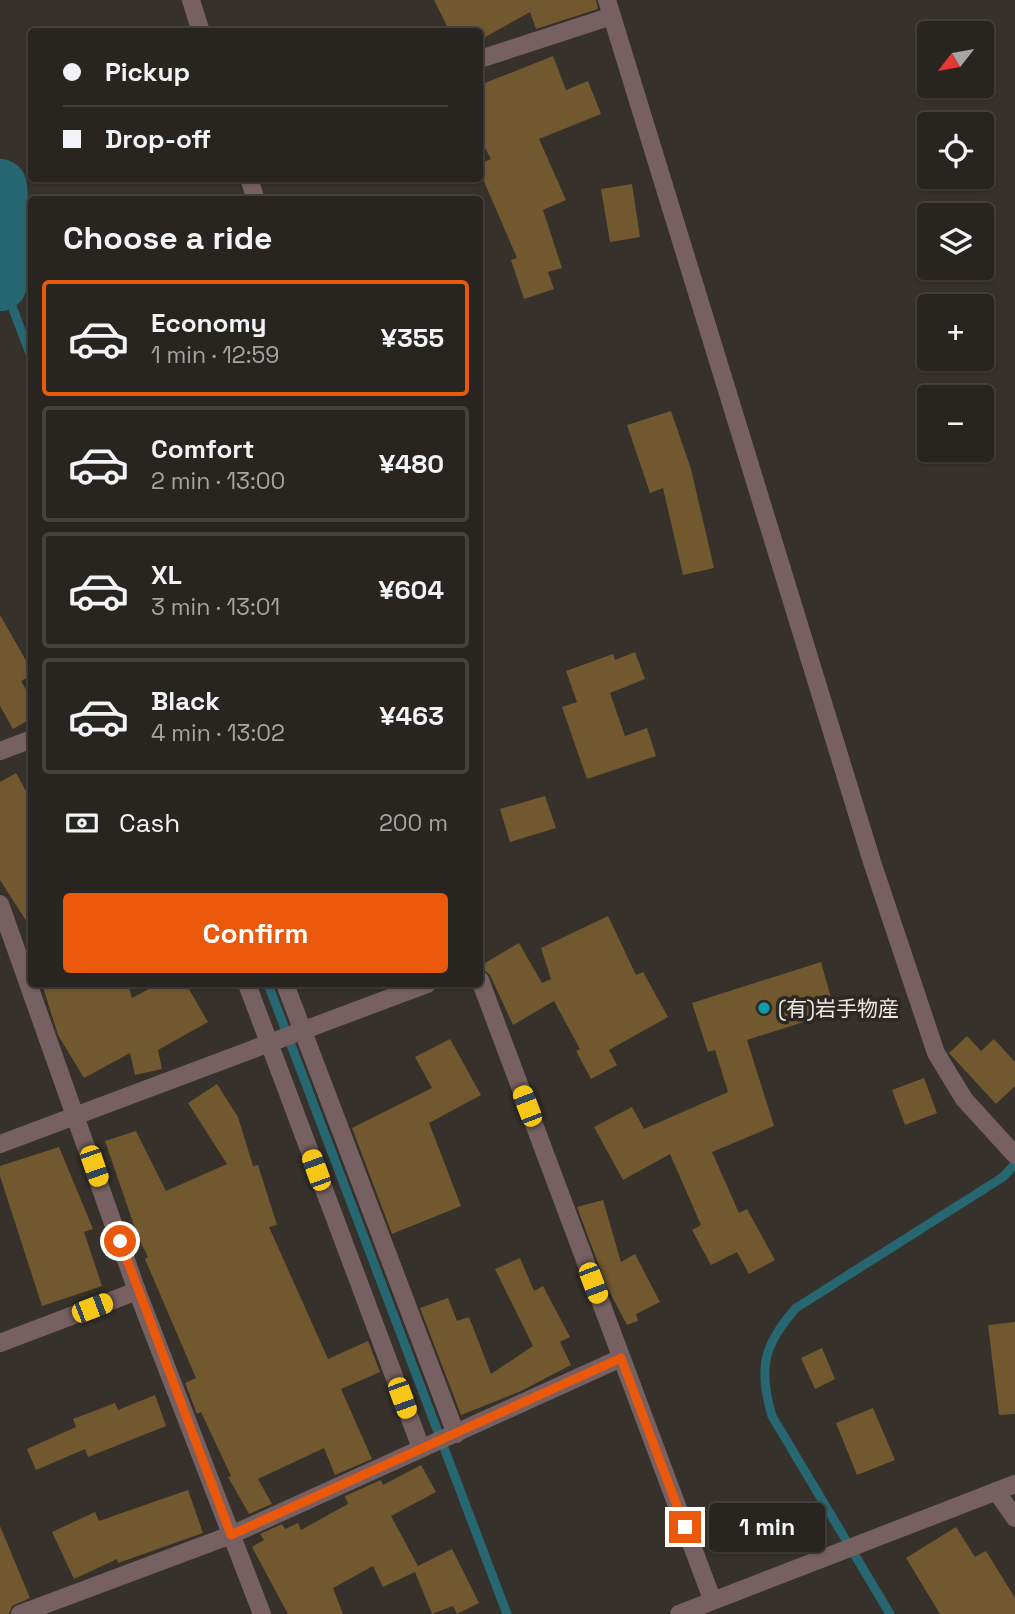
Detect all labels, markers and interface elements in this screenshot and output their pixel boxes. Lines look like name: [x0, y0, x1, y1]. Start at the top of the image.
north arrow: [917, 21, 994, 98]
map controls: [917, 21, 994, 462]
text: Pickup: [105, 55, 190, 89]
button: locate: [917, 112, 994, 189]
text: Drop-off: [105, 122, 211, 156]
button: layers: [917, 203, 994, 280]
text: Choose a ride: [63, 218, 273, 258]
button: +: [917, 294, 994, 371]
text: Economy: [151, 306, 267, 340]
icon: car: [67, 307, 130, 370]
text: ¥355: [381, 321, 444, 355]
text: 1 min · 12:59: [151, 340, 279, 370]
button: −: [917, 385, 994, 462]
text: Comfort: [151, 432, 254, 466]
icon: car: [67, 433, 130, 496]
text: ¥480: [379, 447, 444, 481]
text: 2 min · 13:00: [151, 466, 285, 496]
text: XL: [151, 558, 182, 592]
icon: car: [67, 559, 130, 622]
text: ¥604: [378, 573, 444, 607]
text: 3 min · 13:01: [151, 592, 280, 622]
text: Black: [151, 684, 220, 718]
icon: car: [67, 685, 130, 748]
text: ¥463: [379, 699, 444, 733]
text: 4 min · 13:02: [151, 718, 285, 748]
icon: cash: [63, 804, 101, 842]
text: Cash: [119, 806, 180, 840]
text: 200 m: [379, 808, 448, 838]
button: Confirm: [63, 893, 448, 973]
place label: (有)岩手物産: [778, 995, 899, 1022]
marker: (有)岩手物産: [756, 1000, 772, 1016]
car: [510, 1083, 545, 1129]
car: [78, 1143, 111, 1189]
car: [299, 1147, 334, 1193]
route start: [104, 1225, 136, 1257]
car: [576, 1260, 611, 1306]
car: [69, 1291, 116, 1325]
car: [385, 1375, 420, 1421]
callout: 1 min: [710, 1502, 825, 1552]
route end: [669, 1511, 701, 1543]
text: 1 min: [739, 1512, 795, 1542]

